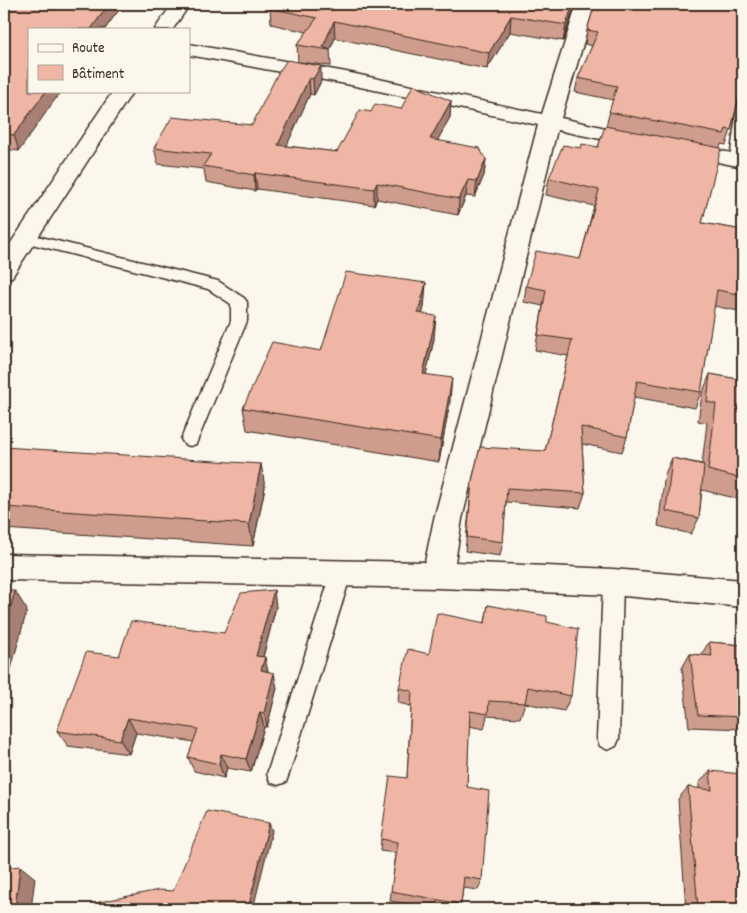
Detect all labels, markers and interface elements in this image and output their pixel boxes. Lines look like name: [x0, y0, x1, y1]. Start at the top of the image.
legend: [28, 28, 190, 92]
text: Route: [72, 38, 105, 60]
text: Bâtiment: [72, 64, 125, 86]

